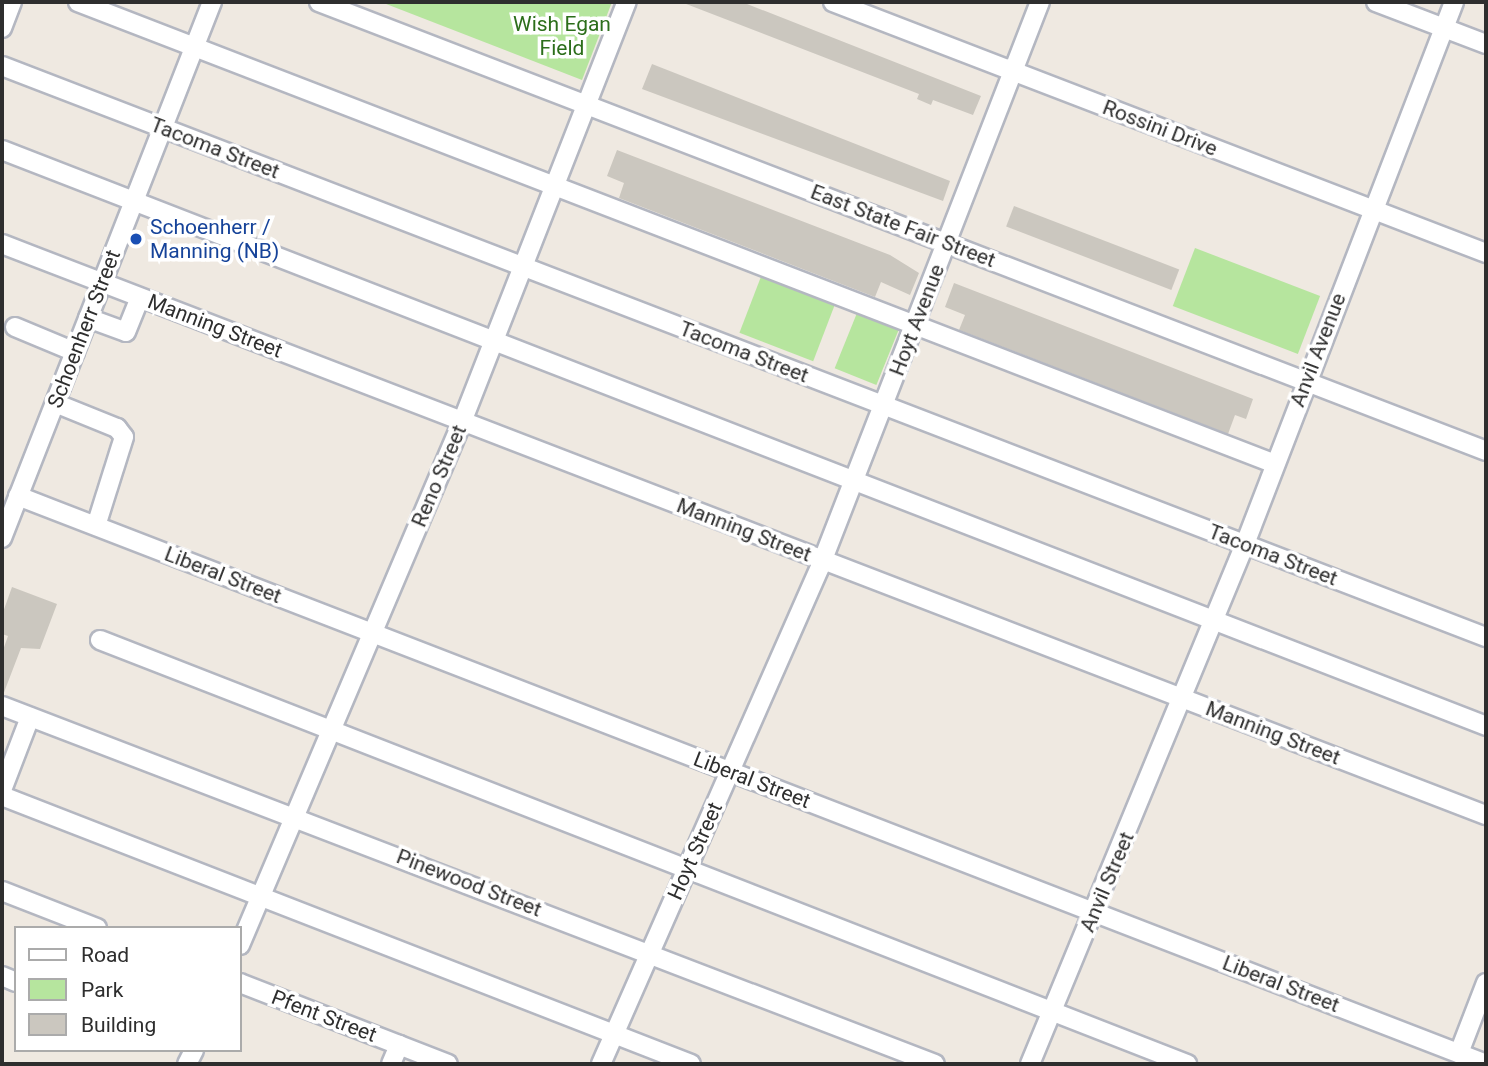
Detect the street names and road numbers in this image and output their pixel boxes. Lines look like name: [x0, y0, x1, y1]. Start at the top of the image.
street label: Rossini Drive: [1099, 95, 1221, 161]
street label: Tacoma Street: [147, 112, 283, 184]
street label: East State Fair Street: [807, 179, 999, 273]
street label: Schoenherr Street: [42, 246, 126, 412]
street label: Hoyt Avenue: [884, 261, 950, 379]
street label: Manning Street: [144, 289, 286, 363]
street label: Anvil Avenue: [1285, 290, 1351, 410]
street label: Tacoma Street: [676, 316, 812, 388]
street label: Reno Street: [406, 421, 472, 531]
street label: Manning Street: [673, 493, 815, 567]
street label: Tacoma Street: [1205, 519, 1341, 591]
street label: Liberal Street: [161, 541, 285, 609]
street label: Manning Street: [1202, 696, 1344, 770]
street label: Liberal Street: [690, 746, 814, 814]
street label: Hoyt Street: [662, 798, 728, 904]
street label: Anvil Street: [1075, 828, 1139, 936]
street label: Pinewood Street: [393, 844, 545, 922]
street label: Liberal Street: [1219, 950, 1343, 1018]
street label: Pfent Street: [268, 984, 380, 1048]

